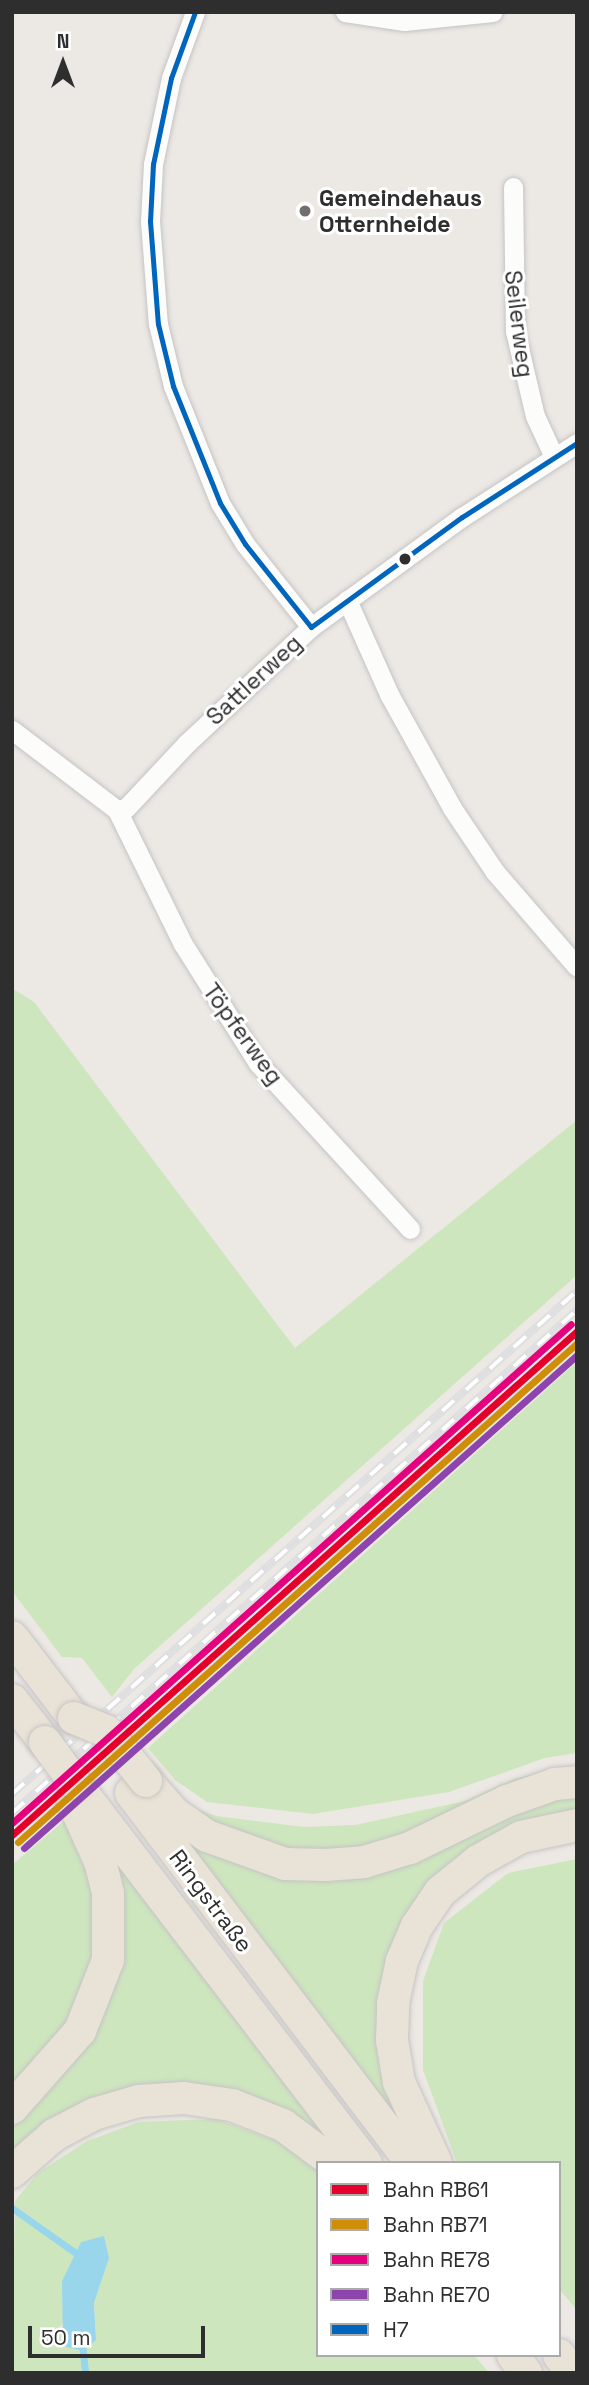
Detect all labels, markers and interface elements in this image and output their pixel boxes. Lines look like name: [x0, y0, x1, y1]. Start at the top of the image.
north arrow: [28, 28, 98, 98]
text: N: [57, 29, 69, 54]
place label: Gemeindehaus Otternheide: [319, 184, 482, 238]
marker: Gemeindehaus Otternheide: [297, 203, 313, 219]
street label: Seilerweg: [499, 269, 539, 379]
unlabelled marker: [398, 552, 412, 566]
street label: Sattlerweg: [201, 629, 307, 731]
street label: Töpferweg: [197, 978, 289, 1090]
street label: Ringstraße: [164, 1844, 258, 1958]
legend: [316, 2161, 561, 2357]
text: Bahn RB61: [383, 2176, 489, 2203]
text: Bahn RB71: [383, 2211, 488, 2238]
text: Bahn RE78: [383, 2246, 490, 2273]
text: Bahn RE70: [383, 2281, 490, 2308]
scale bar: [32, 2312, 208, 2356]
text: H7: [383, 2316, 409, 2343]
text: 50 m: [41, 2324, 91, 2351]

